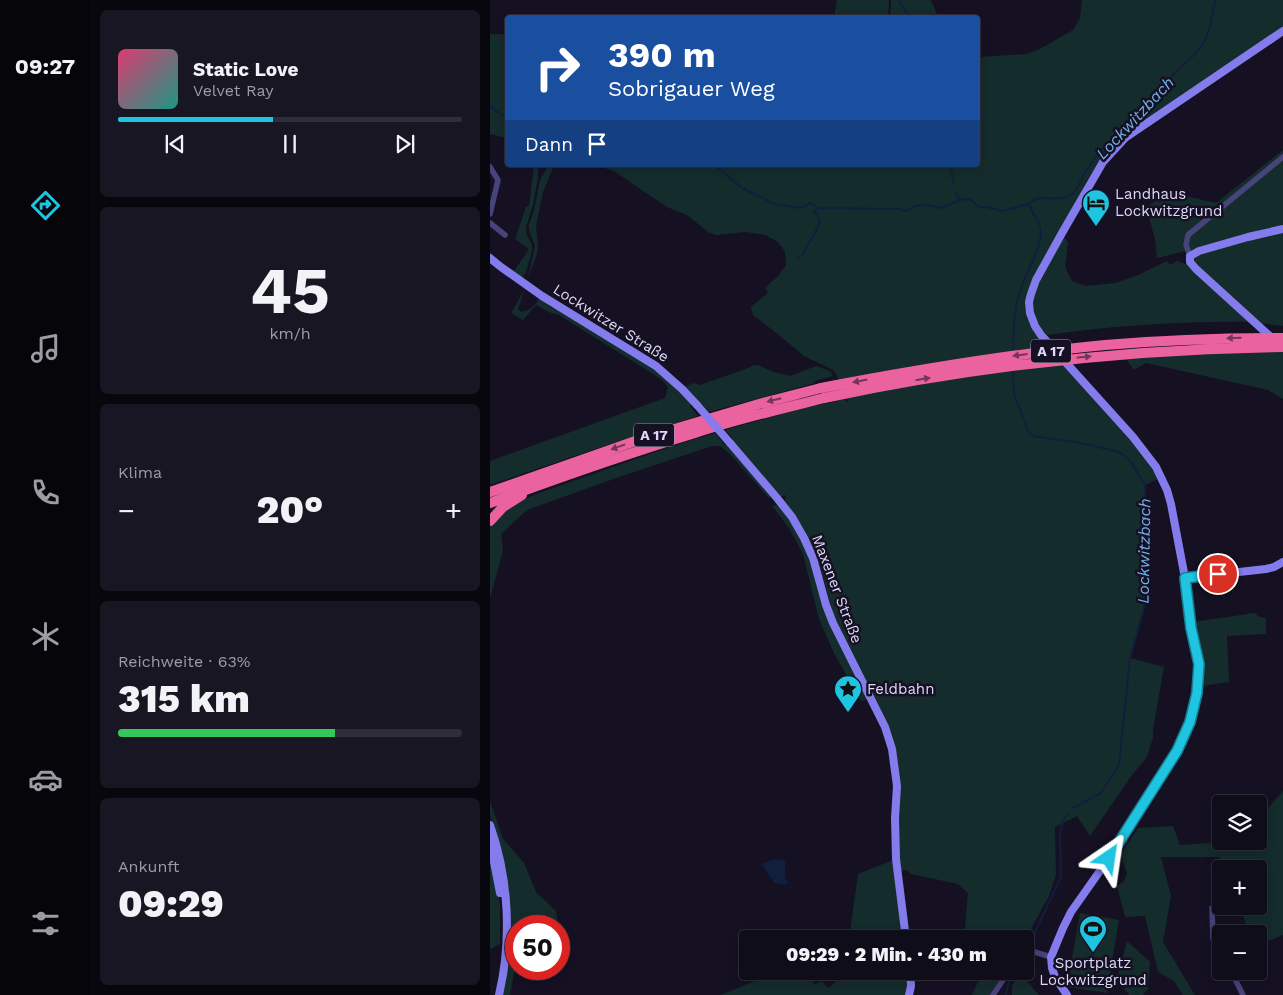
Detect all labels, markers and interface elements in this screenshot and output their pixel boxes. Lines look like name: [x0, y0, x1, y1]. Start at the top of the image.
text: 390 m: [608, 34, 716, 76]
icon: right: [525, 35, 590, 100]
text: 09:27: [15, 54, 75, 79]
text: Static Love: [193, 58, 298, 81]
water label: Lockwitzbach: [1092, 73, 1178, 163]
text: Sobrigauer Weg: [608, 76, 775, 101]
text: Velvet Ray: [193, 81, 273, 100]
icon: previous: [161, 130, 189, 158]
icon: pause: [276, 130, 304, 158]
icon: next: [391, 130, 419, 158]
icon: arrive: [583, 130, 611, 158]
text: Dann: [525, 133, 573, 156]
place label: Landhaus Lockwitzgrund: [1115, 185, 1223, 220]
icon: directions: [28, 188, 63, 223]
hotel icon: Landhaus Lockwitzgrund: [1081, 188, 1111, 227]
text: 45: [250, 253, 330, 329]
street label: Lockwitzer Straße: [550, 280, 672, 366]
text: km/h: [269, 324, 311, 343]
icon: music: [28, 331, 63, 366]
one-way arrow: [1226, 334, 1242, 342]
road number: A 17: [1031, 340, 1071, 362]
one-way arrow: [1012, 351, 1028, 359]
one-way arrow: [1076, 353, 1092, 361]
one-way arrow: [916, 375, 932, 383]
one-way arrow: [851, 377, 867, 385]
one-way arrow: [766, 396, 781, 404]
road number: A 17: [634, 424, 674, 446]
one-way arrow: [610, 443, 625, 451]
text: Klima: [118, 463, 162, 482]
icon: phone: [28, 475, 63, 510]
text: 20°: [257, 488, 323, 532]
text: −: [118, 494, 135, 527]
text: +: [445, 494, 462, 527]
water label: Lockwitzbach: [1134, 498, 1154, 604]
street label: Maxener Straße: [808, 532, 866, 646]
pin: [1197, 553, 1239, 595]
icon: arrive: [1204, 560, 1232, 588]
icon: climate: [28, 619, 63, 654]
text: Reichweite · 63%: [118, 652, 250, 671]
place icon: Feldbahn: [833, 674, 863, 713]
text: 315 km: [118, 677, 250, 721]
place label: Feldbahn: [867, 680, 934, 698]
icon: car: [28, 762, 63, 797]
map controls: [1212, 795, 1267, 980]
button: layers: [1212, 795, 1267, 850]
position arrow: [1082, 831, 1134, 883]
text: Ankunft: [118, 857, 179, 876]
button: +: [1212, 860, 1267, 915]
text: 09:29: [118, 882, 224, 926]
icon: filters: [28, 906, 63, 941]
sports icon: Sportplatz Lockwitzgrund: [1078, 914, 1108, 953]
speed limit sign: 50: [505, 915, 570, 980]
button: −: [1212, 925, 1267, 980]
text: 09:29 · 2 Min. · 430 m: [786, 943, 987, 966]
place label: Sportplatz Lockwitzgrund: [1039, 954, 1147, 989]

